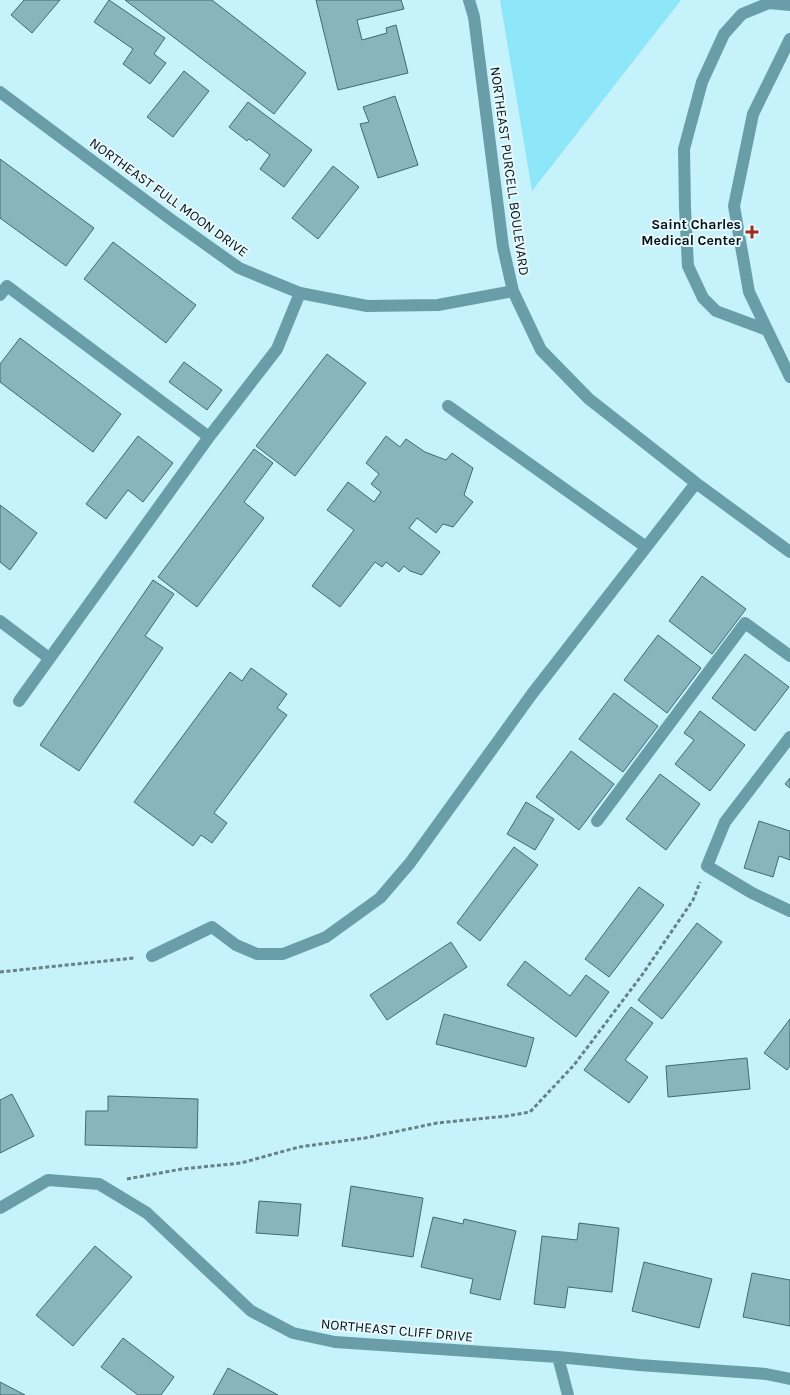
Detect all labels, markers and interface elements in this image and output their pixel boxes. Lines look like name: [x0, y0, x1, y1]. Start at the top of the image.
street label: NORTHEAST PURCELL BOULEVARD: [486, 65, 533, 277]
street label: NORTHEAST FULL MOON DRIVE: [86, 134, 251, 261]
place label: Saint Charles Medical Center: [641, 216, 741, 249]
marker: Saint Charles Medical Center: [745, 225, 759, 239]
street label: NORTHEAST CLIFF DRIVE: [320, 1315, 474, 1346]

